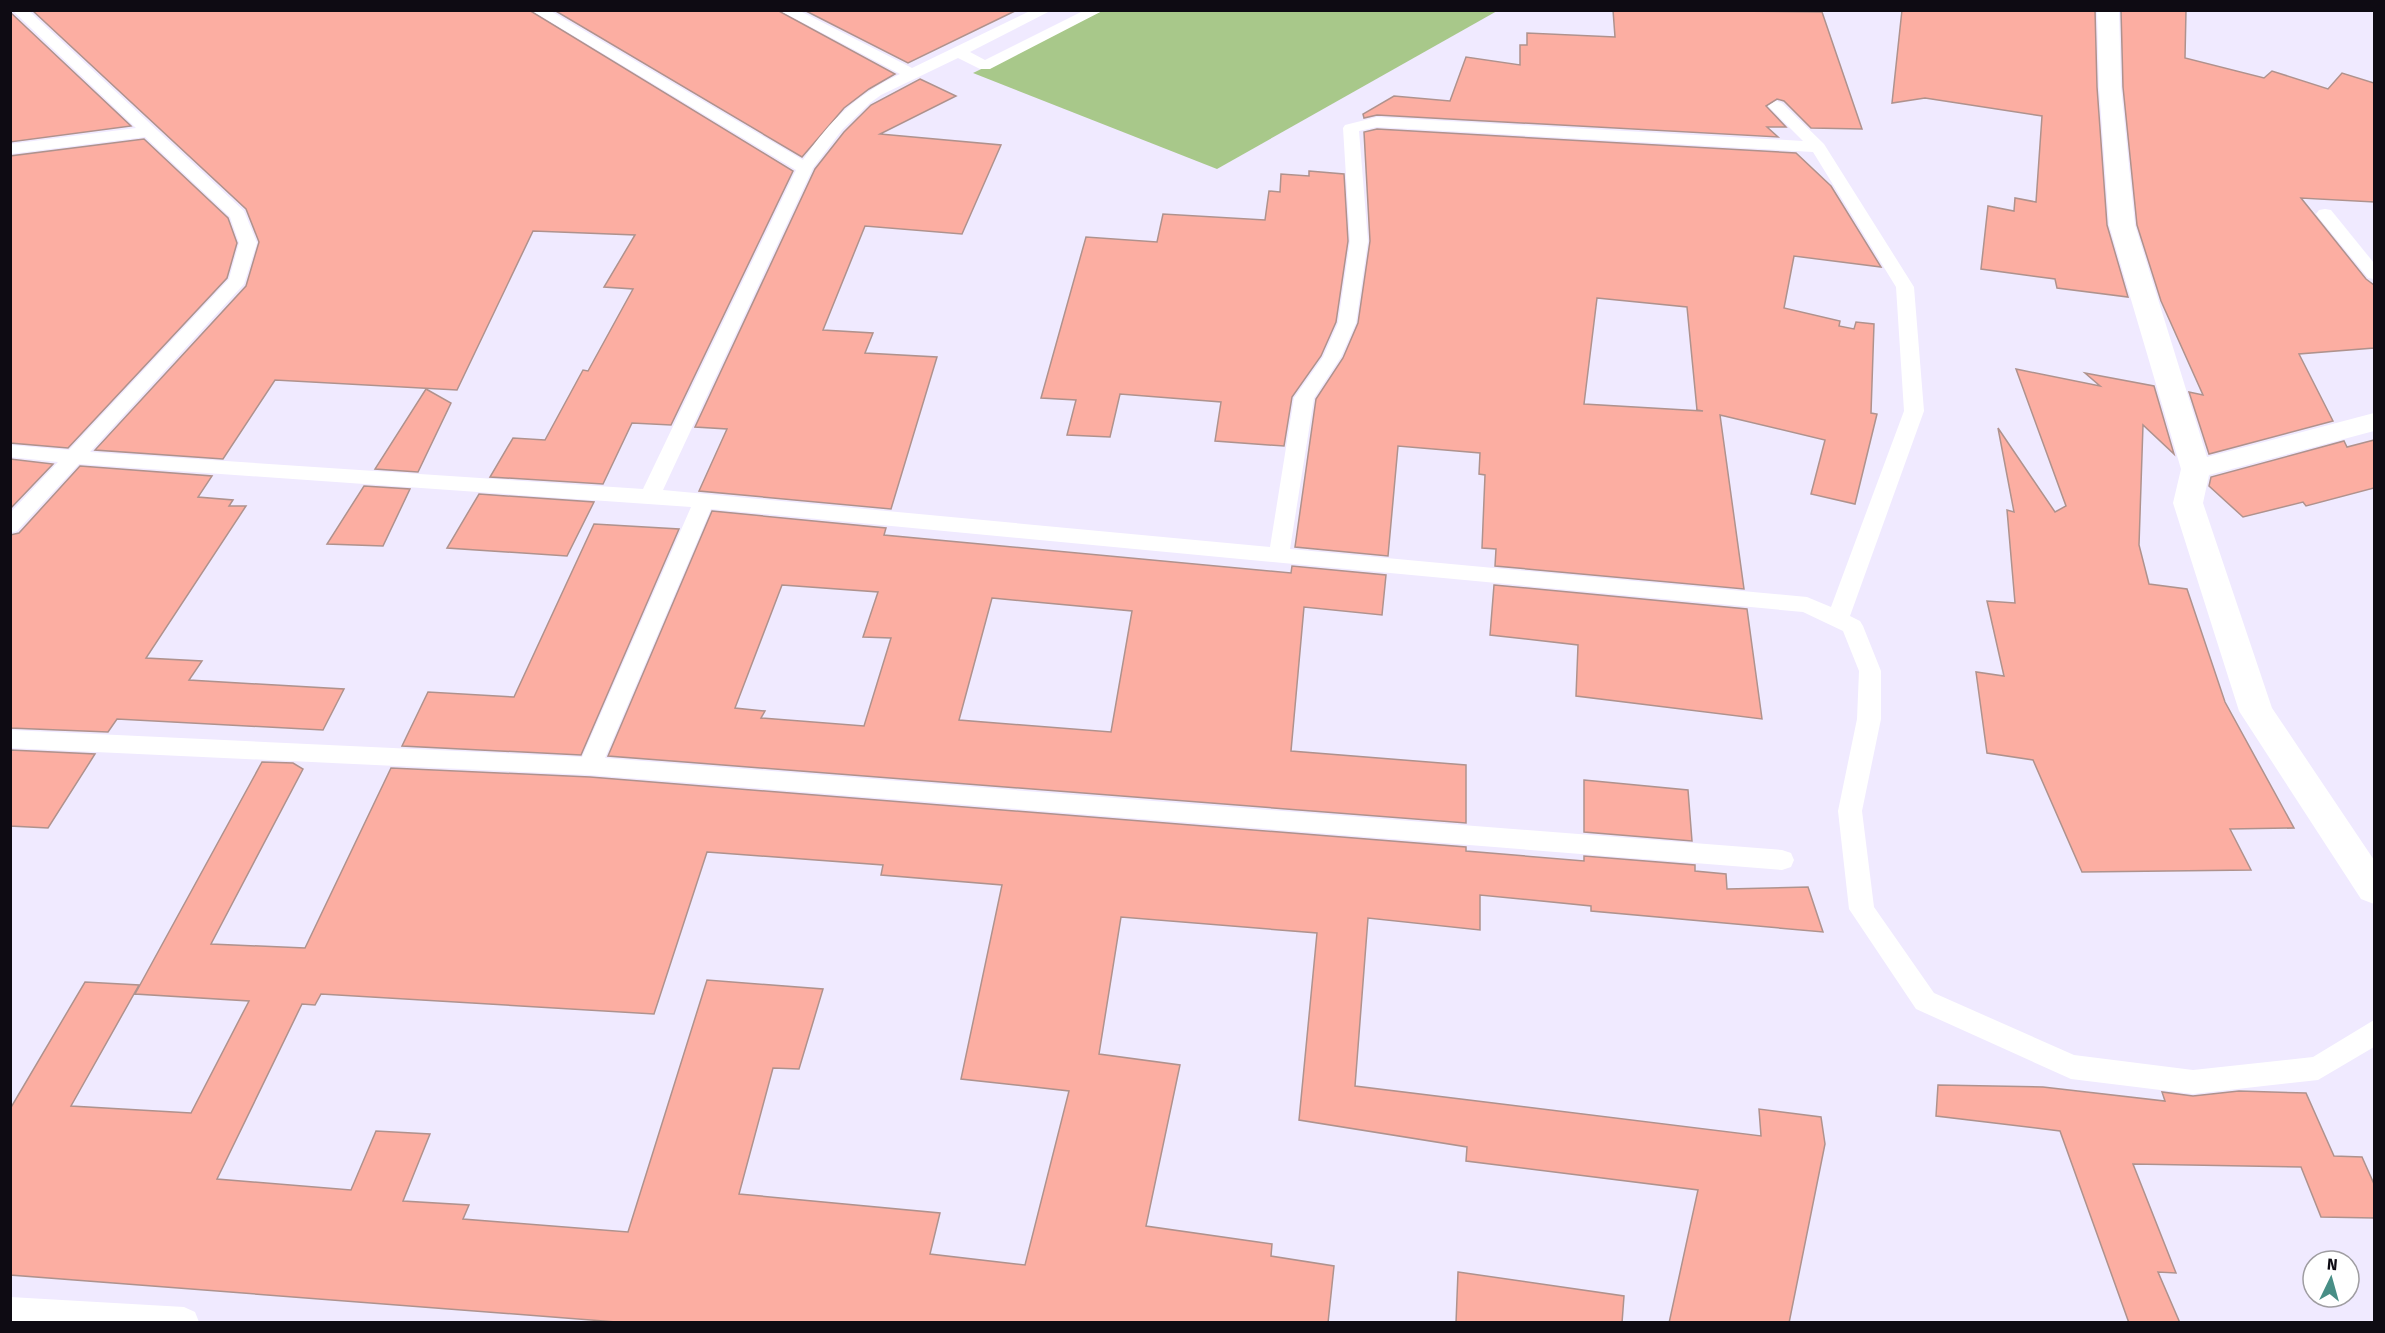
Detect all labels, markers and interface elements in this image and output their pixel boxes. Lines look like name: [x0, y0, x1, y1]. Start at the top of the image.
north arrow: [2301, 1249, 2361, 1309]
text: N: [2326, 1255, 2338, 1274]

